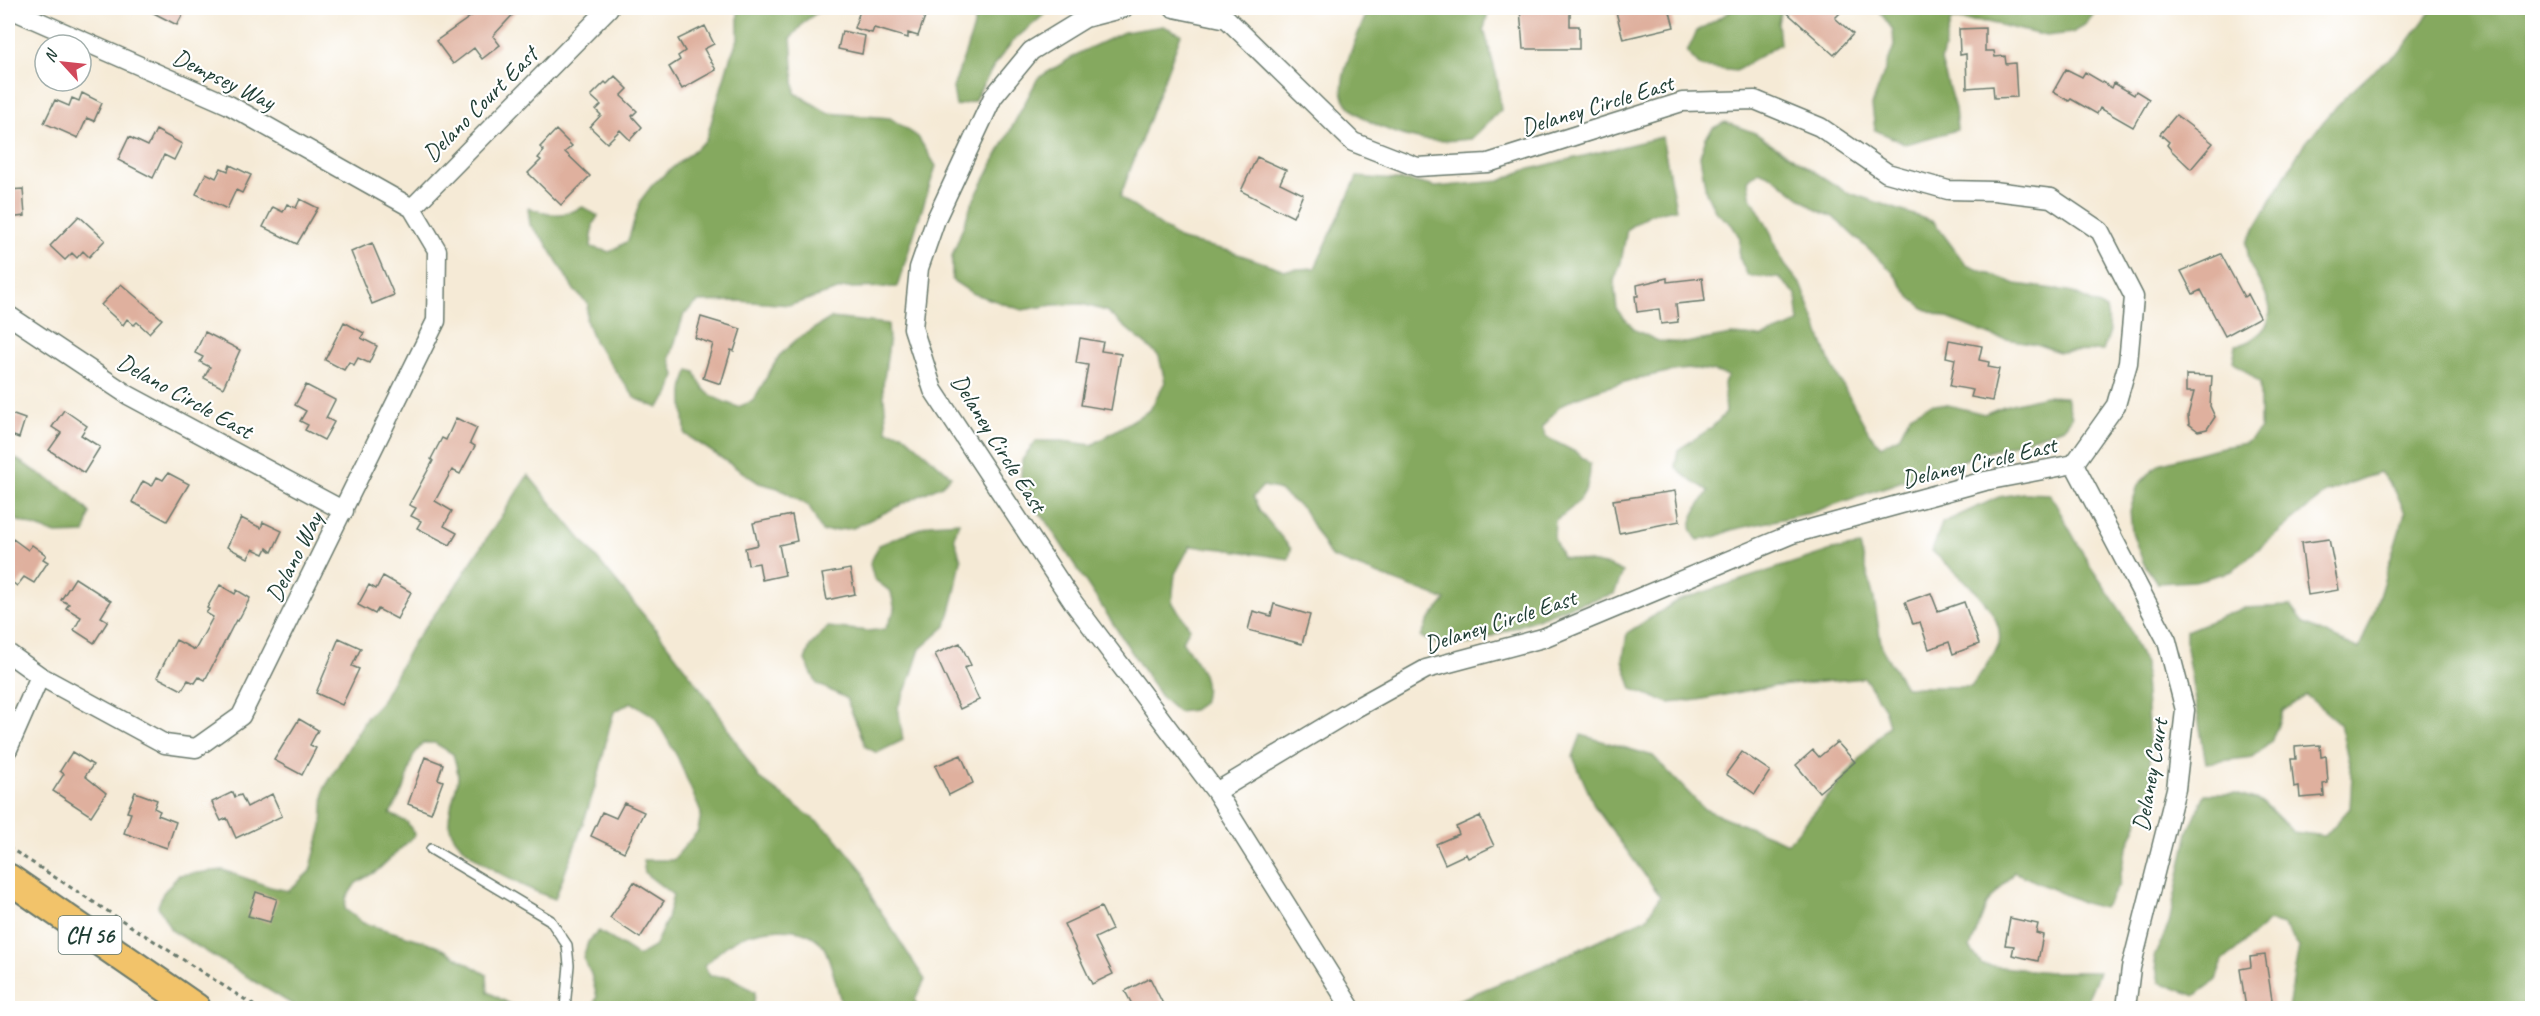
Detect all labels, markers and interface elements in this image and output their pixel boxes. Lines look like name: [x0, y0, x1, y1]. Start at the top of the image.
north arrow: [33, 33, 93, 93]
street label: Delano Court East: [416, 38, 546, 168]
street label: Dempsey Way: [168, 41, 282, 117]
text: N: [39, 45, 63, 66]
street label: Delaney Circle East: [1517, 67, 1679, 142]
street label: Delano Circle East: [112, 346, 260, 447]
street label: Delaney Circle East: [945, 368, 1055, 520]
street label: Delaney Circle East: [1899, 429, 2061, 494]
street label: Delano Way: [259, 505, 330, 607]
street label: Delaney Circle East: [1420, 582, 1582, 660]
street label: Delaney Court: [2125, 714, 2175, 834]
road number: CH 56: [58, 916, 122, 954]

